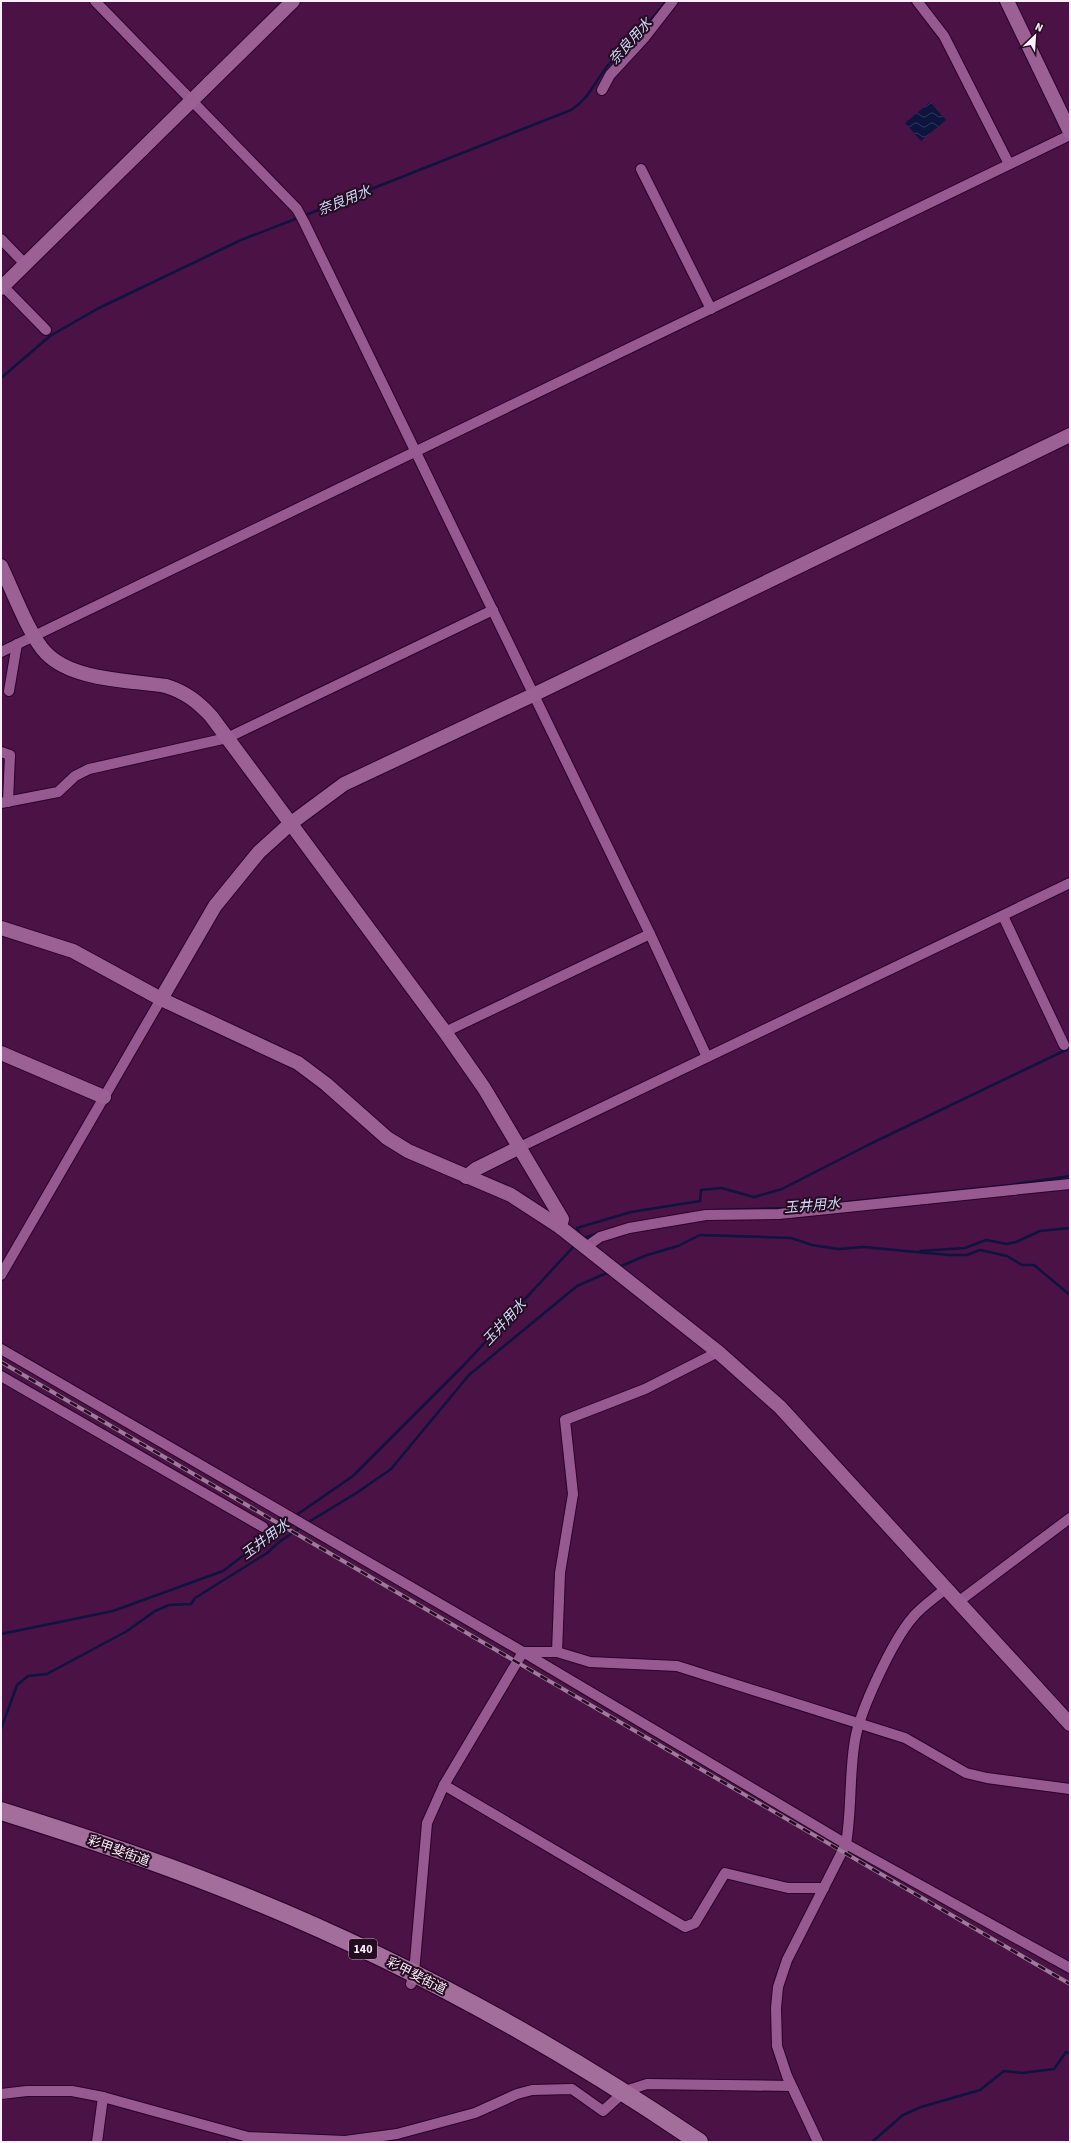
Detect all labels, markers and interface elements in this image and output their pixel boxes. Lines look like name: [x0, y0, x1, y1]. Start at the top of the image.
water label: 奈良用水: [605, 13, 658, 69]
north arrow: [1015, 16, 1055, 56]
text: N: [1033, 19, 1046, 36]
water label: 奈良用水: [315, 180, 376, 221]
water label: 玉井用水: [783, 1193, 843, 1218]
water label: 玉井用水: [478, 1294, 533, 1350]
water label: 玉井用水: [237, 1514, 296, 1565]
street label: 彩甲斐街道: [85, 1831, 152, 1871]
road number: 140: [349, 1939, 377, 1959]
street label: 彩甲斐街道: [383, 1953, 450, 1999]

